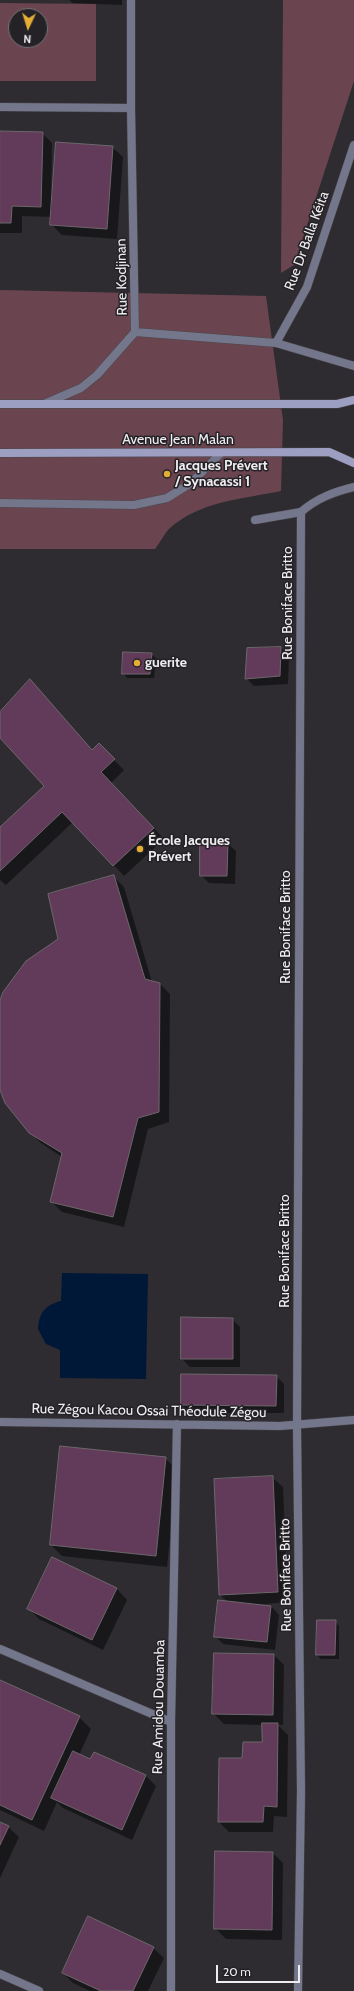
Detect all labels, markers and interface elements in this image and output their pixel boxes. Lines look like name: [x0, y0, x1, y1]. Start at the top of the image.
north arrow: [8, 8, 48, 48]
text: N: [23, 32, 32, 46]
street label: Rue Dr Balla Kéita: [281, 189, 333, 293]
street label: Rue Kodjinan: [113, 238, 131, 316]
street label: Avenue Jean Malan: [122, 432, 234, 448]
place label: Jacques Prévert / Synacassi 1: [175, 458, 267, 490]
marker: Jacques Prévert / Synacassi 1: [162, 469, 172, 479]
street label: Rue Boniface Britto: [280, 546, 296, 660]
place label: guerite: [145, 655, 187, 671]
marker: guerite: [132, 658, 142, 668]
place label: École Jacques Prévert: [148, 833, 230, 866]
marker: École Jacques Prévert: [135, 844, 145, 854]
street label: Rue Boniface Britto: [278, 870, 294, 984]
street label: Rue Boniface Britto: [277, 1194, 293, 1308]
street label: Rue Zégou Kacou Ossai Théodule Zégou: [32, 1401, 266, 1421]
street label: Rue Boniface Britto: [277, 1518, 295, 1632]
street label: Rue Amidou Douamba: [149, 1640, 169, 1774]
scale bar: [218, 1957, 302, 1983]
text: 20 m: [223, 1964, 251, 1979]

